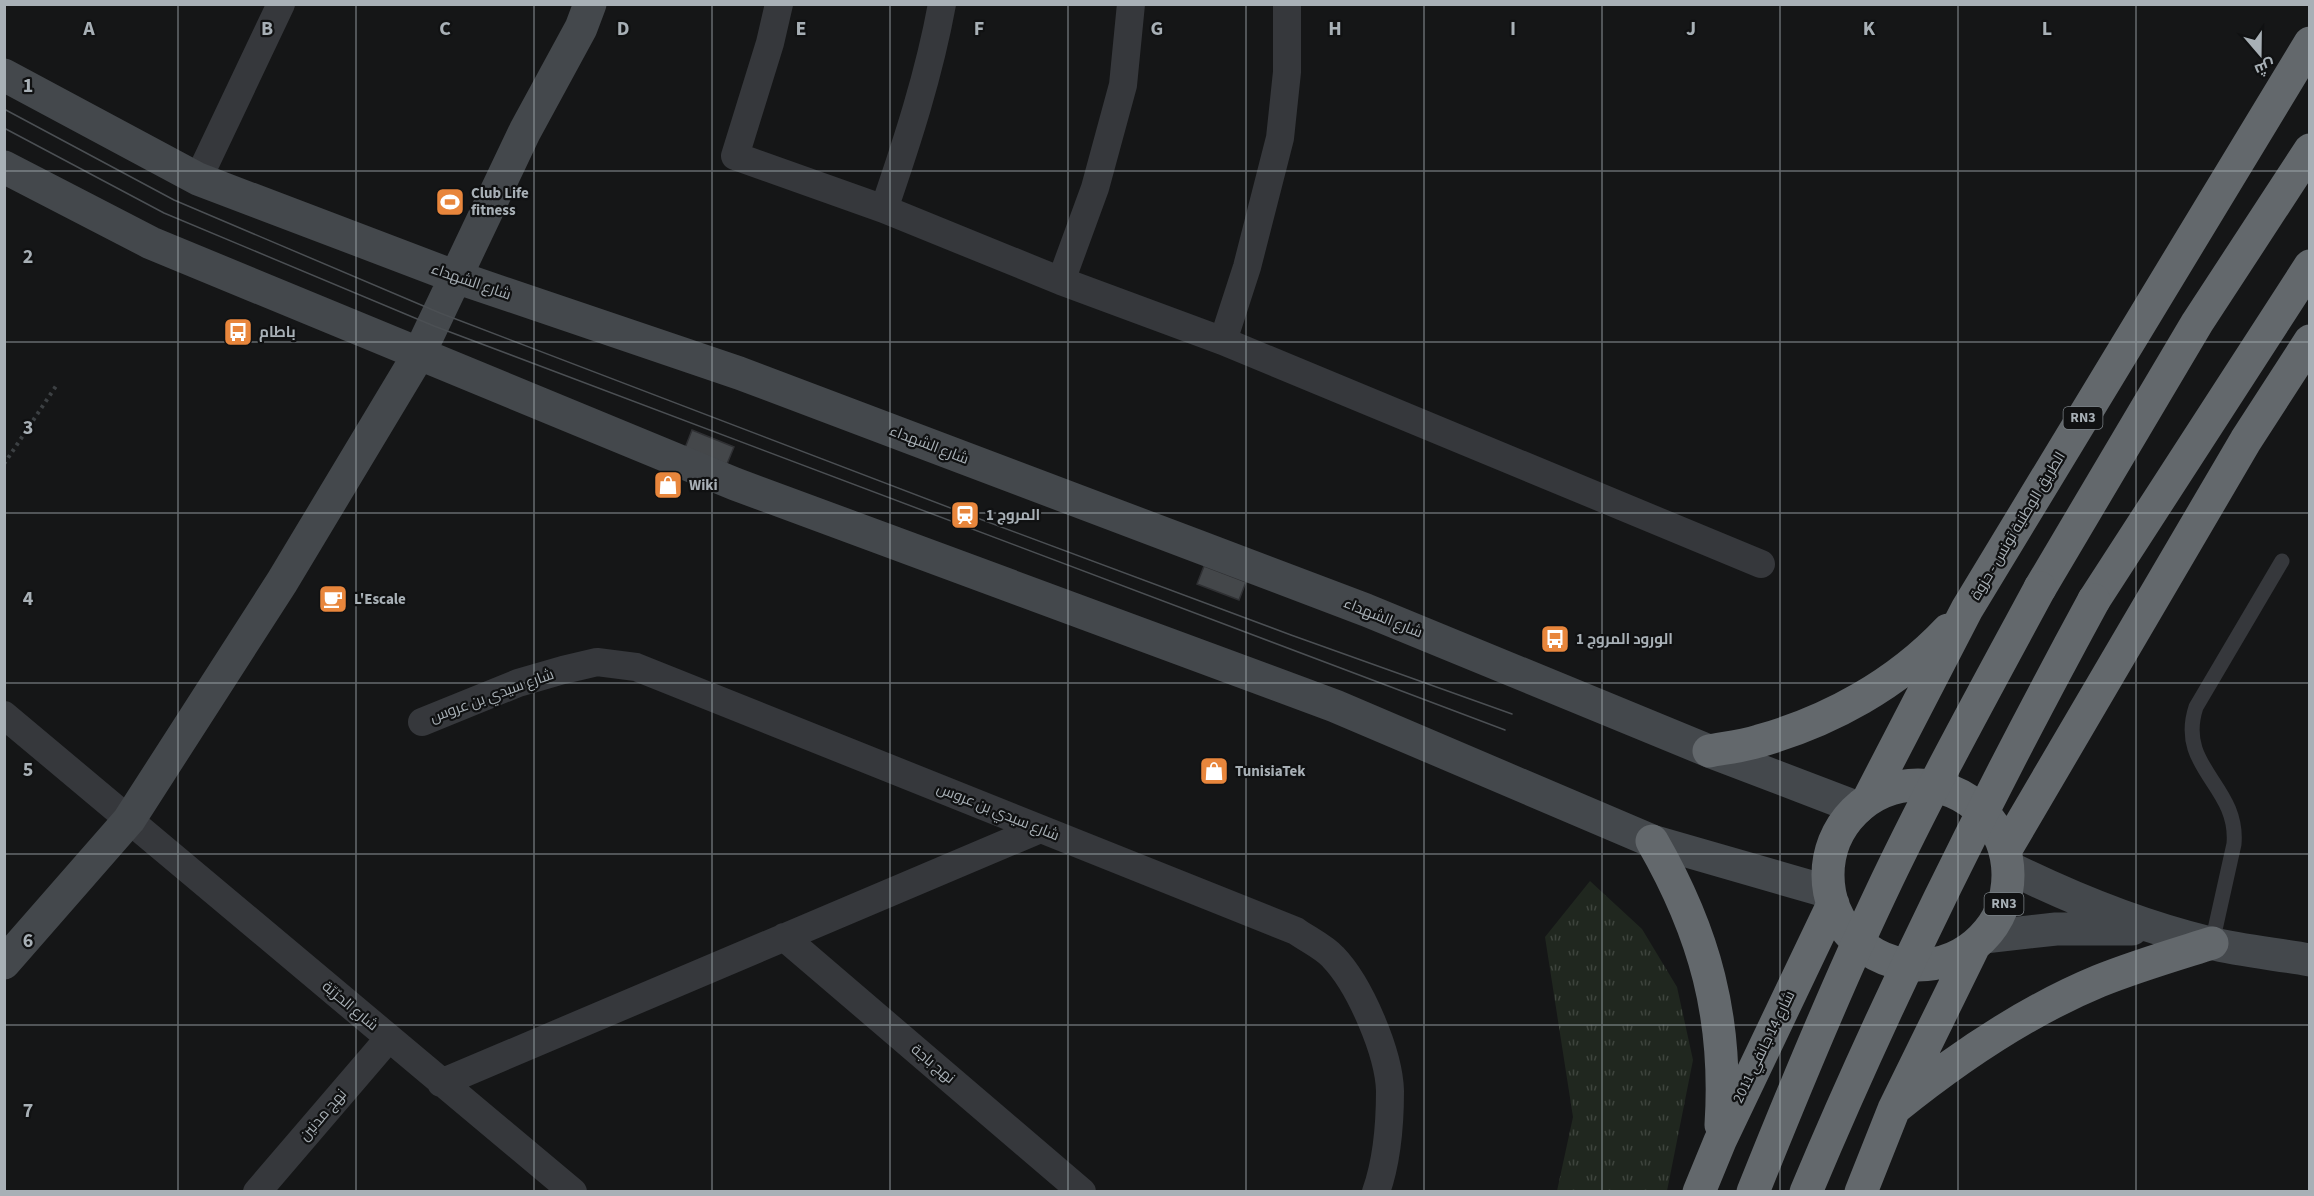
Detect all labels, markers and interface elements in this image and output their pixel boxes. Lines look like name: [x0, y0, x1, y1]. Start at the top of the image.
text: A: [82, 15, 95, 43]
text: B: [261, 15, 273, 43]
text: C: [439, 15, 451, 43]
text: D: [617, 15, 629, 43]
text: E: [796, 15, 806, 43]
text: F: [974, 15, 984, 43]
text: G: [1151, 15, 1163, 43]
text: H: [1328, 15, 1342, 43]
text: I: [1510, 15, 1516, 43]
text: J: [1686, 15, 1696, 43]
text: K: [1863, 15, 1876, 43]
text: L: [2042, 15, 2052, 43]
north arrow: [2230, 24, 2290, 84]
text: ش: [2251, 53, 2278, 81]
text: 1: [23, 72, 33, 100]
place label: Club Life fitness: [471, 183, 529, 221]
sports icon: Club Life fitness: [434, 186, 466, 218]
text: 2: [23, 243, 33, 271]
street label: شارع الشهداء: [428, 259, 514, 305]
bus stop icon: باطام: [222, 316, 254, 348]
place label: باطام: [259, 322, 296, 343]
road number: RN3: [2064, 407, 2102, 429]
text: 3: [23, 414, 33, 442]
street label: شارع الشهداء: [886, 420, 972, 470]
street label: الطريق الوطنية تونس - حزوة: [1965, 448, 2071, 604]
shop icon: Wiki: [652, 469, 684, 501]
place label: Wiki: [689, 475, 718, 496]
station icon: المروج 1: [949, 499, 981, 531]
place label: المروج 1: [986, 505, 1040, 526]
cafe icon: L'Escale: [317, 583, 349, 615]
text: 4: [23, 585, 34, 613]
place label: L'Escale: [354, 589, 406, 610]
street label: شارع الشهداء: [1340, 593, 1426, 643]
bus stop icon: الورود المروج 1: [1539, 623, 1571, 655]
place label: الورود المروج 1: [1576, 629, 1673, 650]
street label: شارع سيدي بن عروس: [427, 664, 557, 729]
shop icon: TunisiaTek: [1198, 755, 1230, 787]
text: 5: [23, 756, 33, 784]
place label: TunisiaTek: [1235, 761, 1306, 782]
street label: شارع سيدي بن عروس: [933, 778, 1062, 847]
road number: RN3: [1984, 893, 2024, 915]
text: 6: [23, 927, 33, 955]
street label: شارع الحرّيّة: [317, 976, 383, 1036]
street label: شارع 14 جانفي 2011: [1728, 987, 1801, 1107]
street label: نهج باجة: [906, 1039, 960, 1089]
street label: نهج مدنين: [294, 1084, 352, 1146]
text: 7: [23, 1097, 33, 1125]

